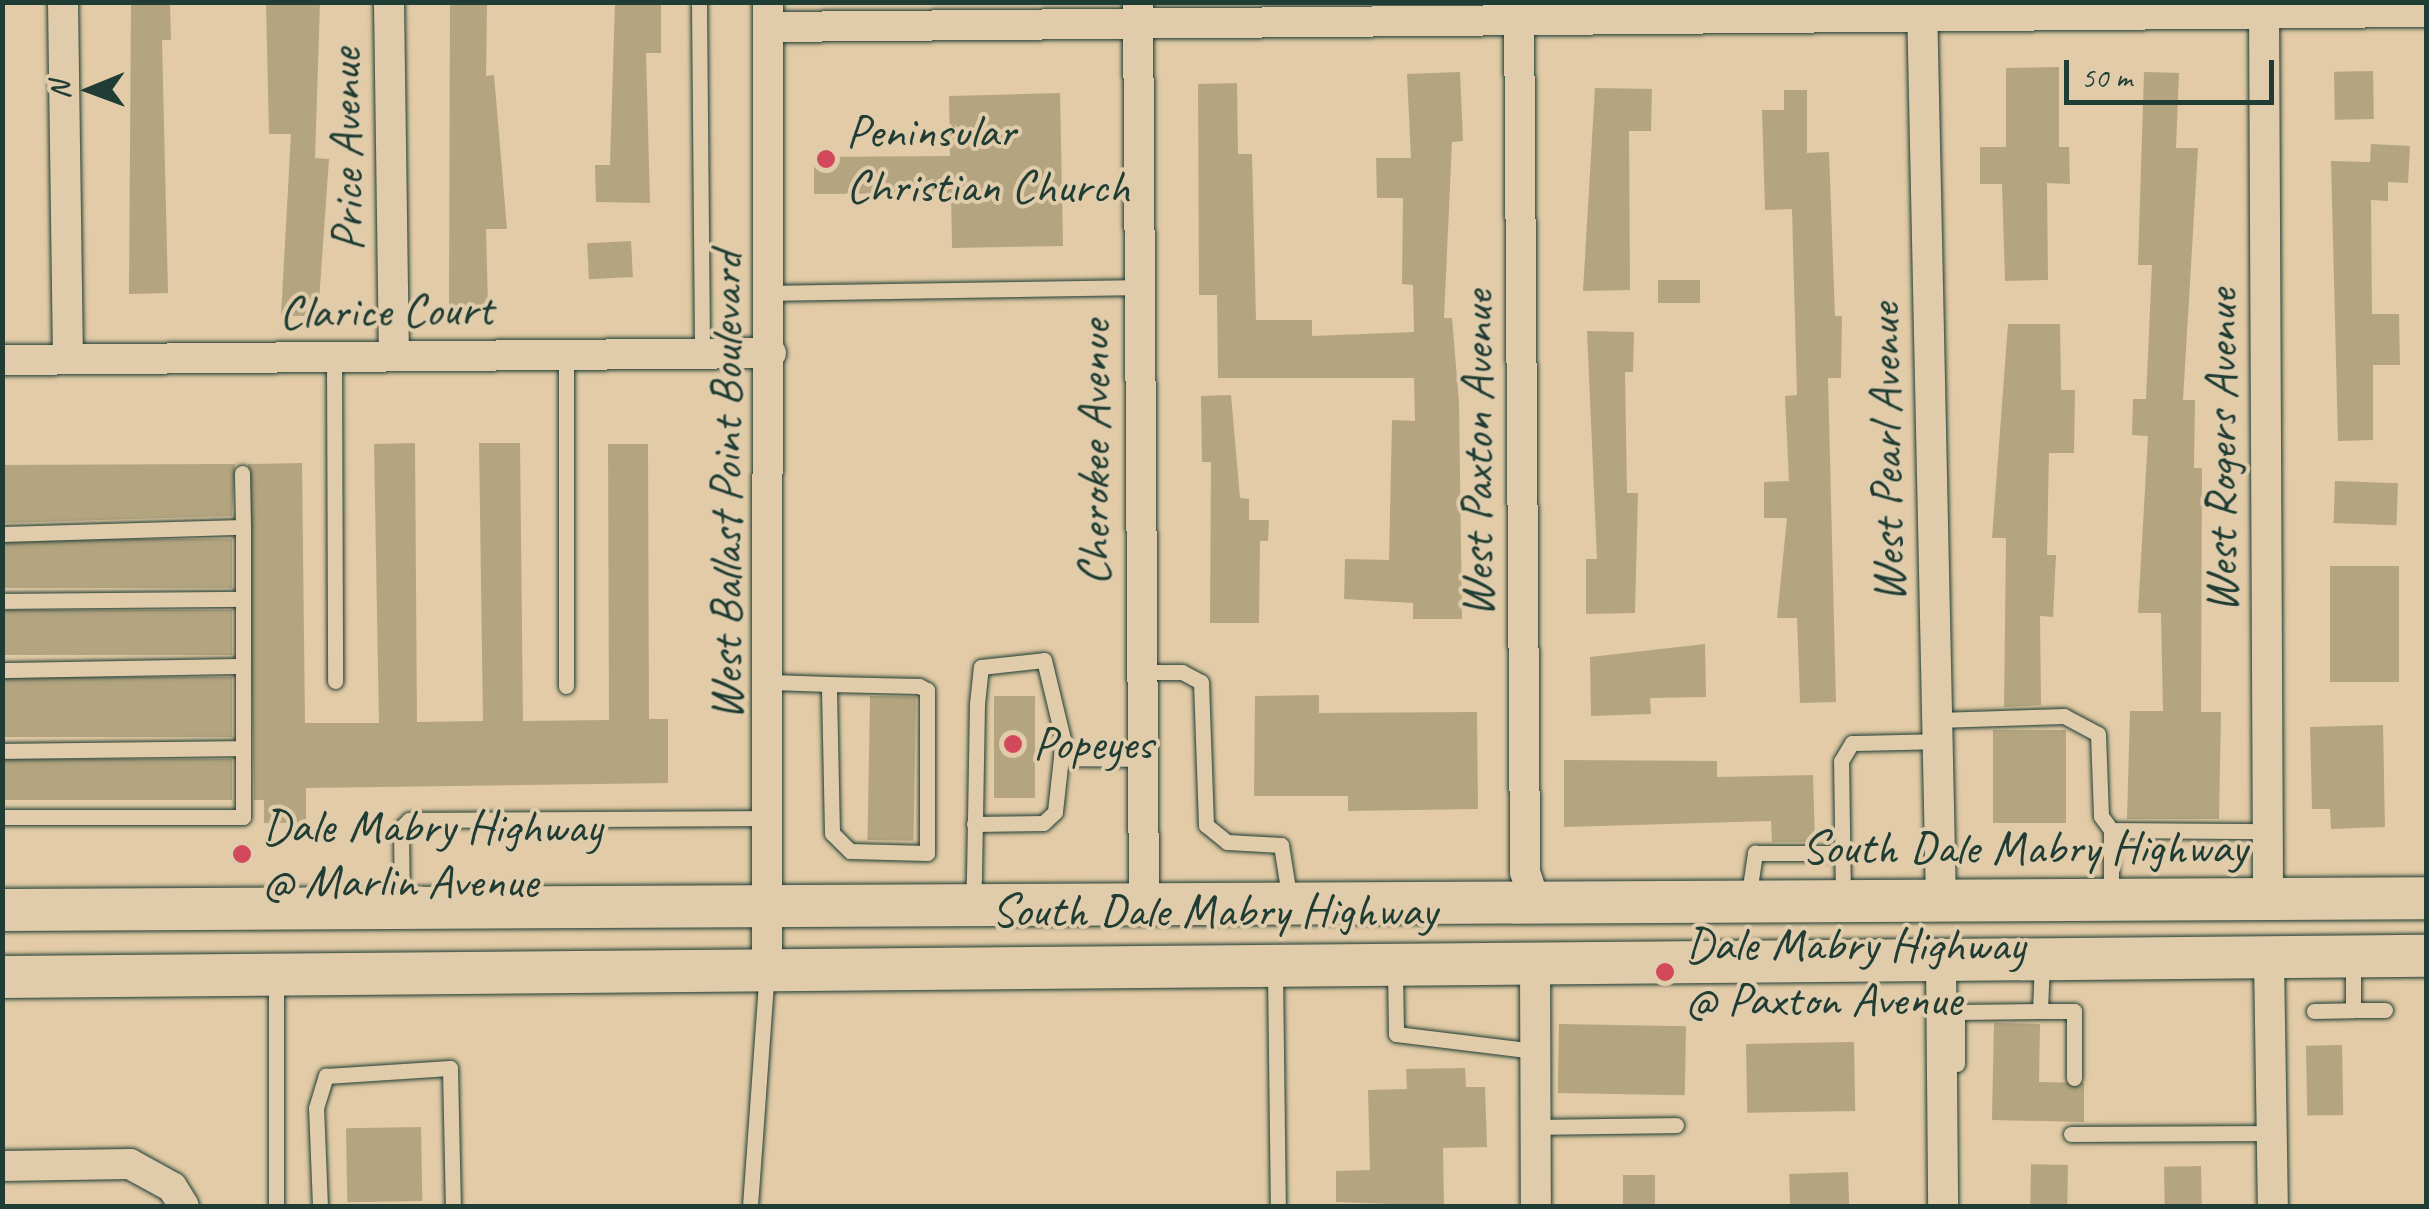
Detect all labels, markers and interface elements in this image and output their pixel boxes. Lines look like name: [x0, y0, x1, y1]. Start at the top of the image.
north arrow: [40, 40, 140, 140]
scale bar: [2069, 40, 2279, 102]
street label: Price Avenue: [315, 48, 377, 252]
text: 50 m: [2081, 58, 2132, 96]
text: N: [42, 82, 77, 100]
place label: Peninsular Christian Church: [846, 102, 1131, 215]
marker: Peninsular Christian Church: [815, 148, 837, 170]
street label: West Ballast Point Boulevard: [697, 250, 755, 722]
street label: Clarice Court: [279, 280, 493, 342]
street label: West Rogers Avenue: [2192, 289, 2250, 613]
street label: West Paxton Avenue: [1448, 290, 1506, 618]
street label: West Pearl Avenue: [1855, 304, 1917, 602]
street label: Cherokee Avenue: [1065, 320, 1123, 586]
place label: Popeyes: [1033, 715, 1153, 773]
marker: Popeyes: [1002, 733, 1024, 755]
place label: Dale Mabry Highway @ Marlin Avenue: [262, 797, 603, 910]
street label: South Dale Mabry Highway: [1800, 819, 2248, 877]
marker: Dale Mabry Highway @ Marlin Avenue: [231, 843, 253, 865]
street label: South Dale Mabry Highway: [990, 882, 1438, 940]
place label: Dale Mabry Highway @ Paxton Avenue: [1685, 915, 2026, 1028]
marker: Dale Mabry Highway @ Paxton Avenue: [1654, 961, 1676, 983]

